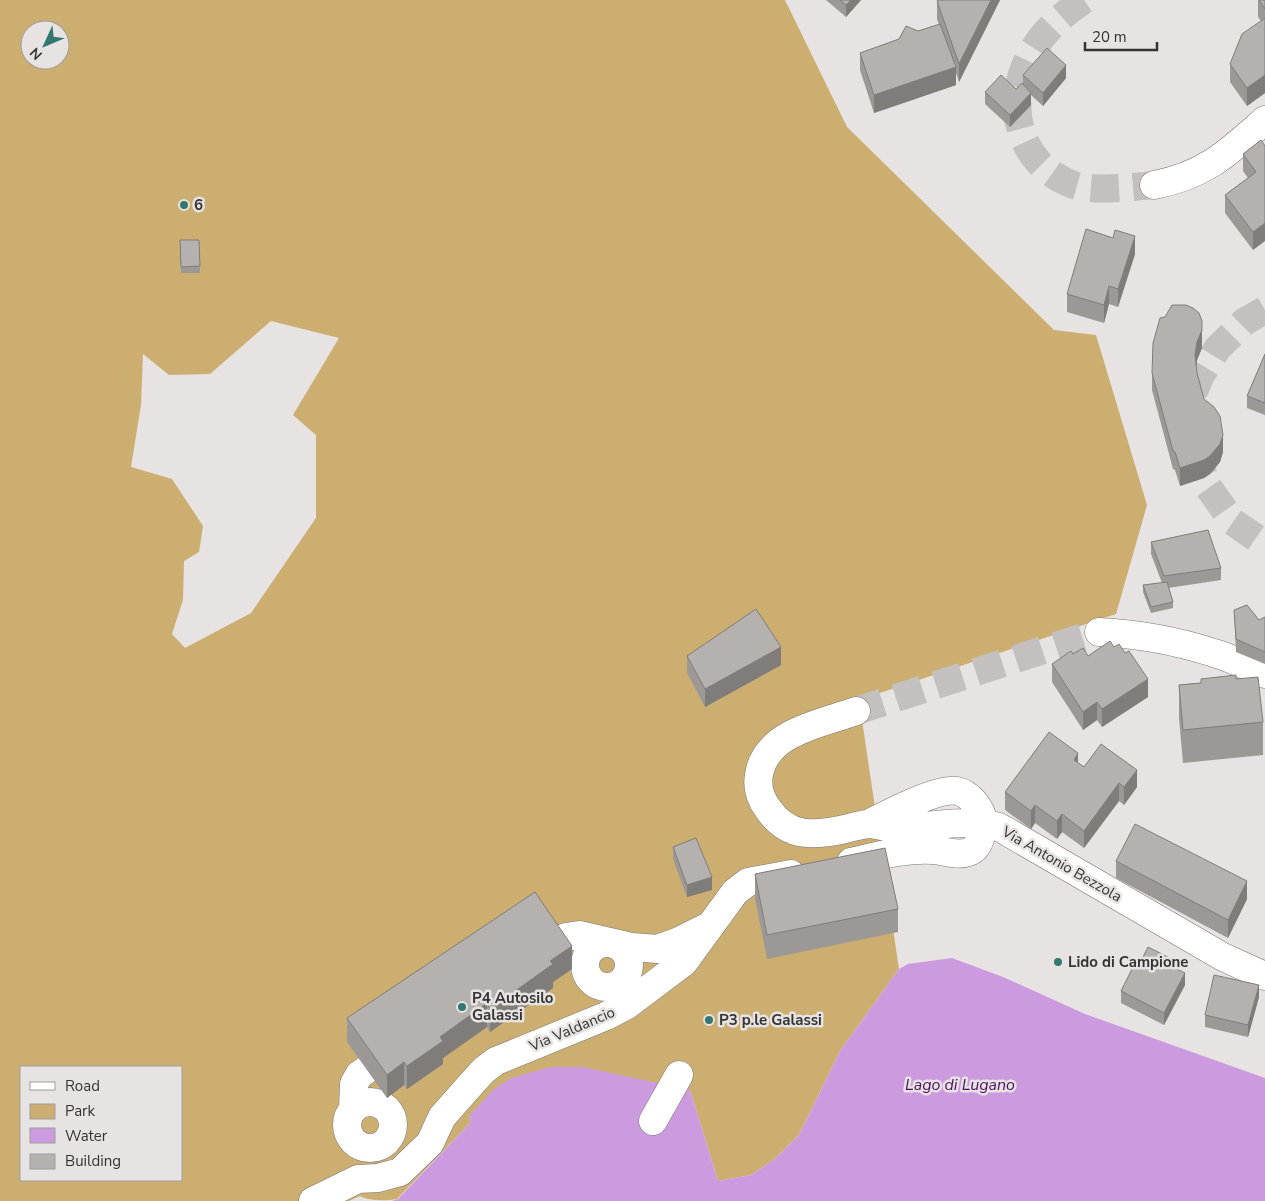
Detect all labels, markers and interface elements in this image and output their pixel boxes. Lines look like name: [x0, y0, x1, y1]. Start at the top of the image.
north arrow: [20, 20, 70, 70]
scale bar: [1085, 20, 1158, 52]
text: 20 m: [1092, 27, 1127, 47]
text: N: [26, 43, 46, 64]
place label: 6: [194, 195, 203, 215]
marker: 6: [178, 199, 190, 211]
street label: Via Antonio Bezzola: [998, 821, 1126, 906]
place label: Lido di Campione: [1068, 952, 1188, 972]
marker: Lido di Campione: [1052, 956, 1064, 968]
place label: P4 Autosilo Galassi: [472, 988, 554, 1025]
marker: P4 Autosilo Galassi: [456, 1001, 468, 1013]
street label: Via Valdancio: [525, 1002, 618, 1056]
place label: P3 p.le Galassi: [719, 1010, 822, 1030]
marker: P3 p.le Galassi: [703, 1014, 715, 1026]
legend: [20, 1066, 182, 1181]
water label: Lago di Lugano: [905, 1074, 1015, 1096]
text: Road: [65, 1076, 100, 1096]
text: Park: [65, 1101, 95, 1121]
text: Water: [65, 1126, 108, 1146]
text: Building: [65, 1151, 121, 1171]

